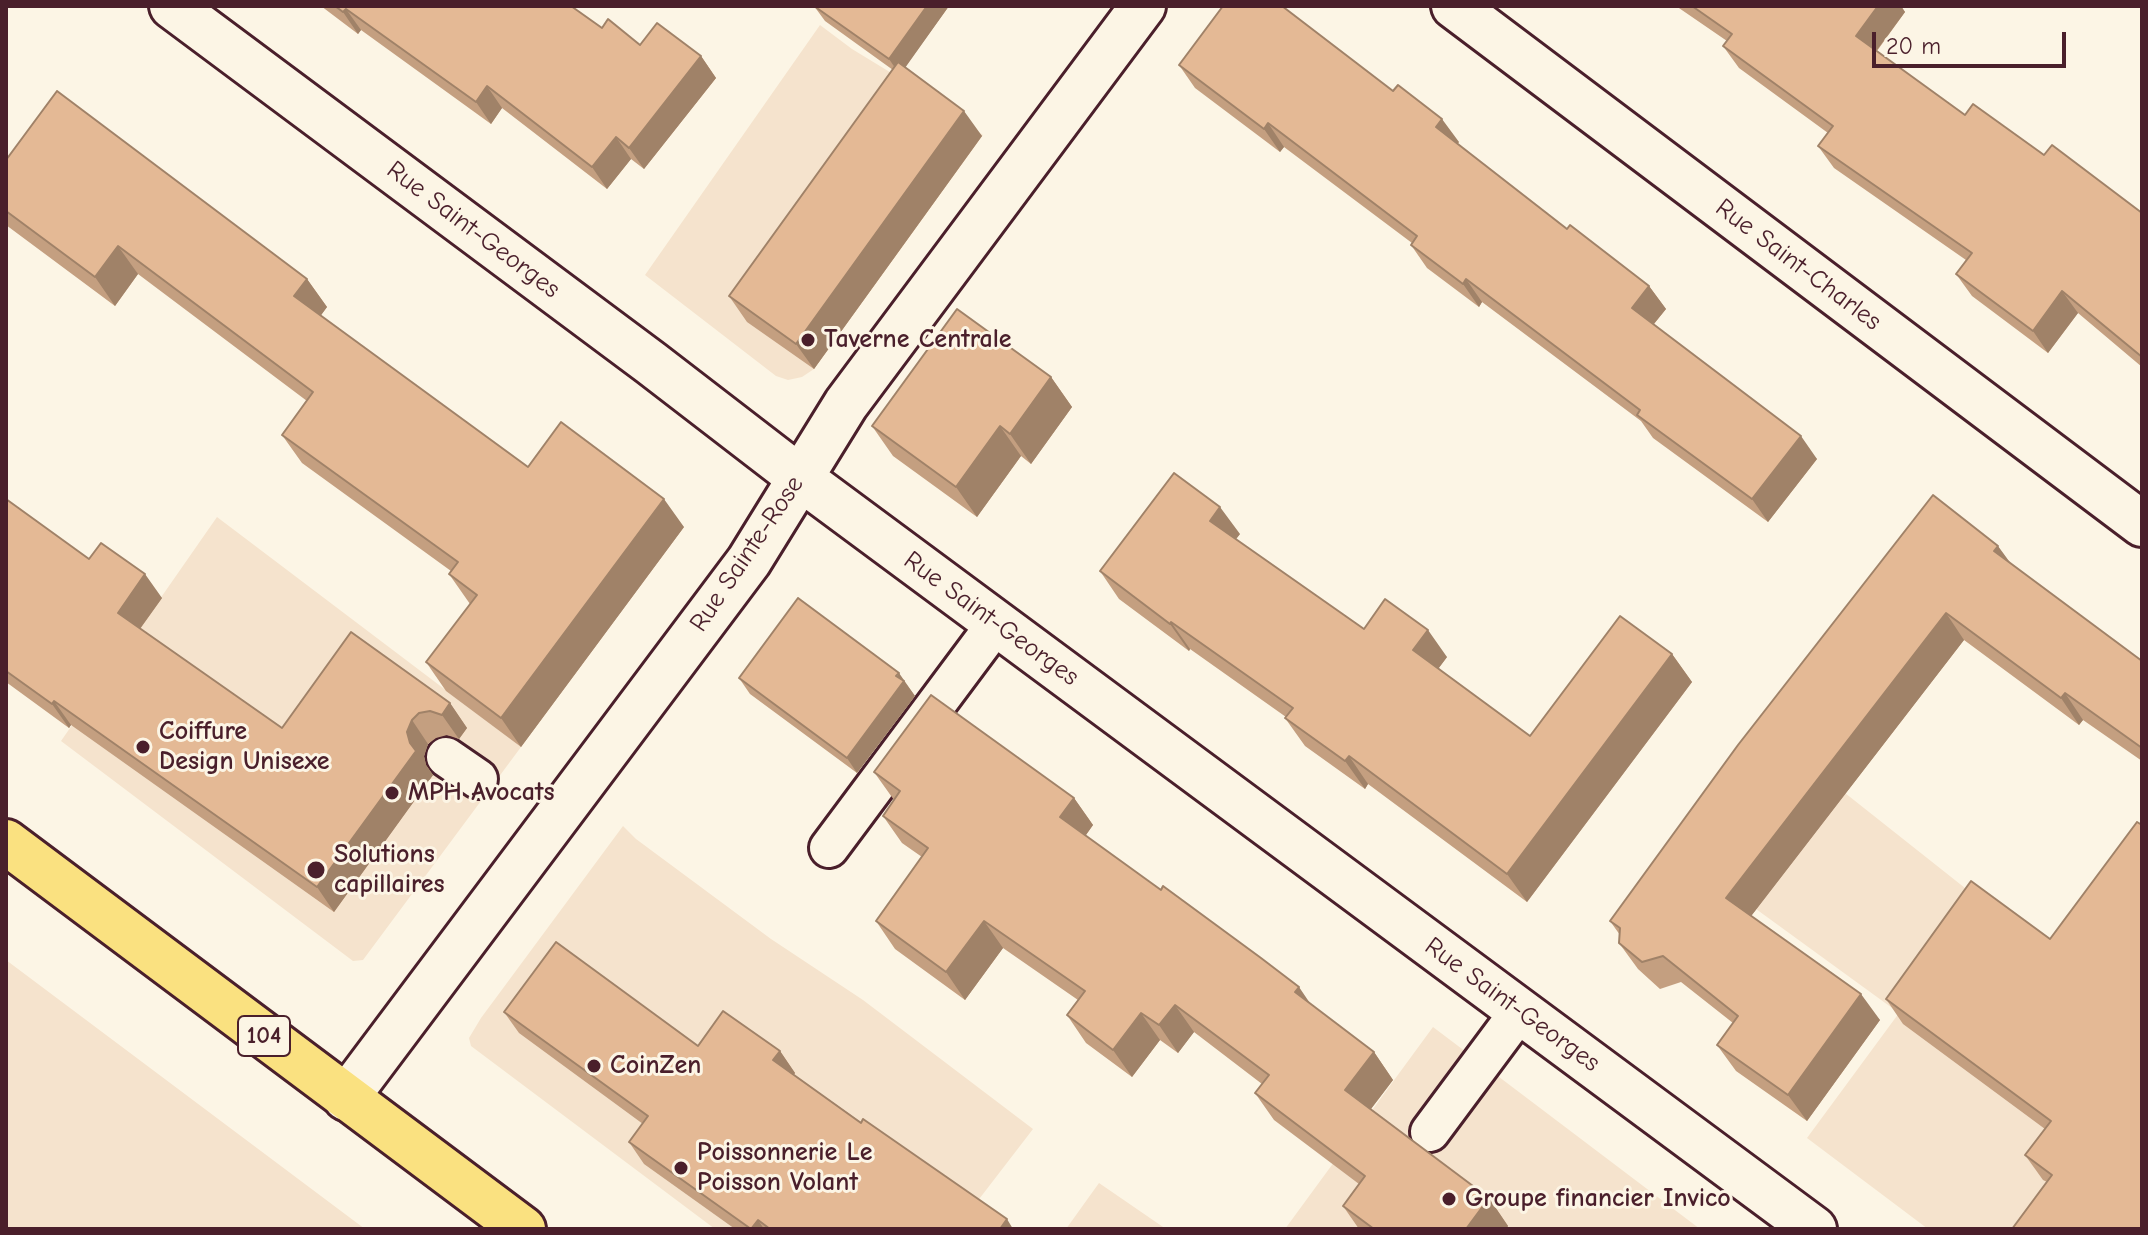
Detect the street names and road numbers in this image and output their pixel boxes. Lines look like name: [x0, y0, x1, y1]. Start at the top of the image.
street label: Rue Saint-Georges: [380, 155, 566, 305]
street label: Rue Saint-Charles: [1709, 192, 1887, 338]
street label: Rue Sainte-Rose: [683, 470, 811, 638]
street label: Rue Saint-Georges: [897, 545, 1085, 693]
street label: Rue Saint-Georges: [1418, 931, 1606, 1079]
road number: 104: [238, 1016, 290, 1056]

